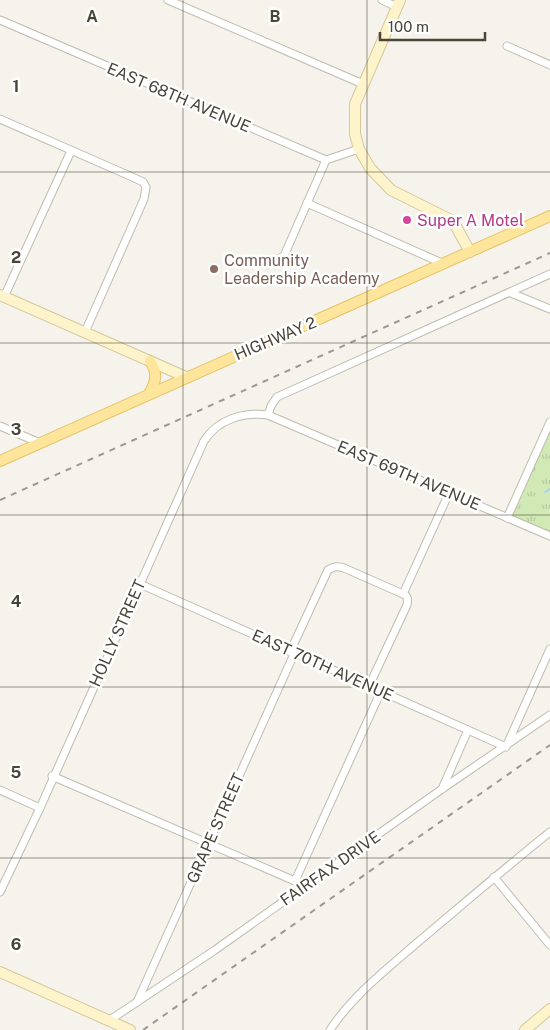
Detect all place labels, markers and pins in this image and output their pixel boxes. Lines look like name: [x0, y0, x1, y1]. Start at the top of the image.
place label: Super A Motel: [417, 211, 524, 230]
marker: Super A Motel: [401, 214, 413, 226]
place label: Community Leadership Academy: [224, 251, 380, 288]
marker: Community Leadership Academy: [208, 263, 220, 275]

